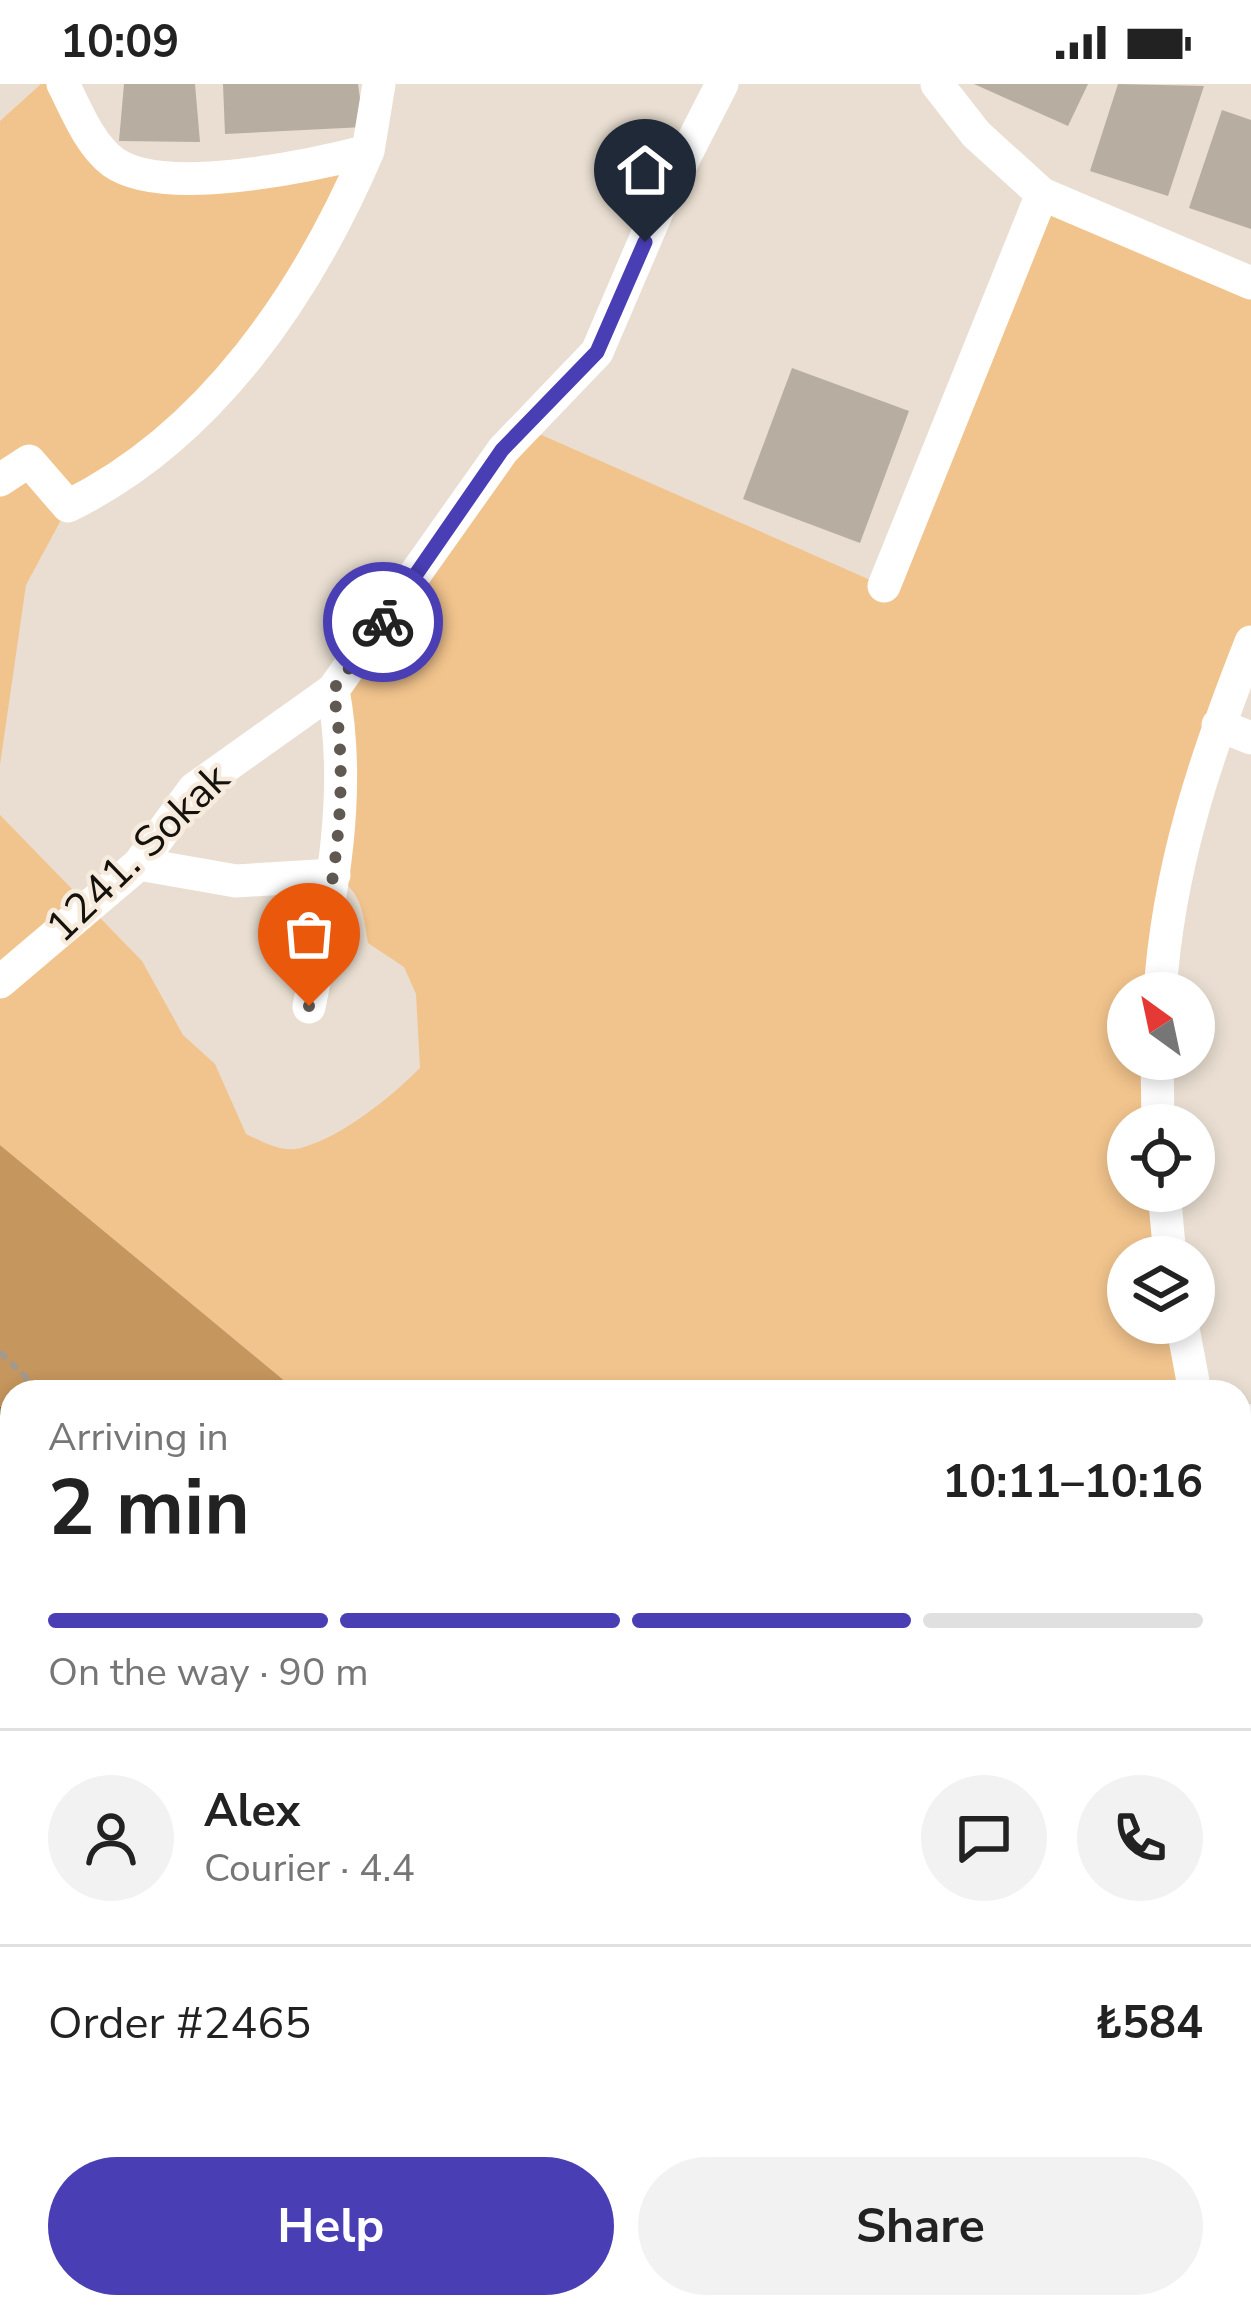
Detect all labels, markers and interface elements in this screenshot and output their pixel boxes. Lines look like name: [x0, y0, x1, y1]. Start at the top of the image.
text: 10:09: [60, 12, 179, 73]
pin: [594, 119, 696, 242]
icon: home: [612, 137, 678, 203]
courier: [323, 562, 443, 682]
icon: bike: [350, 589, 416, 655]
street label: 1241. Sokak: [34, 750, 243, 955]
pin: [258, 883, 360, 1006]
icon: bag: [276, 901, 342, 967]
north arrow: [1107, 972, 1215, 1080]
map controls: [1107, 972, 1215, 1344]
button: locate: [1107, 1104, 1215, 1212]
button: layers: [1107, 1236, 1215, 1344]
text: Arriving in: [48, 1411, 229, 1464]
text: 10:11–10:16: [942, 1452, 1203, 1513]
text: 2 min: [48, 1455, 250, 1562]
text: On the way · 90 m: [48, 1646, 369, 1699]
button: person: [48, 1775, 174, 1901]
button: chat: [921, 1775, 1047, 1901]
button: phone: [1077, 1775, 1203, 1901]
text: Alex: [204, 1781, 300, 1842]
text: Courier · 4.4: [204, 1842, 415, 1895]
text: Order #2465: [48, 1993, 311, 2054]
text: ₺584: [1095, 1993, 1203, 2054]
button: Help: [48, 2157, 614, 2295]
button: Share: [638, 2157, 1203, 2295]

